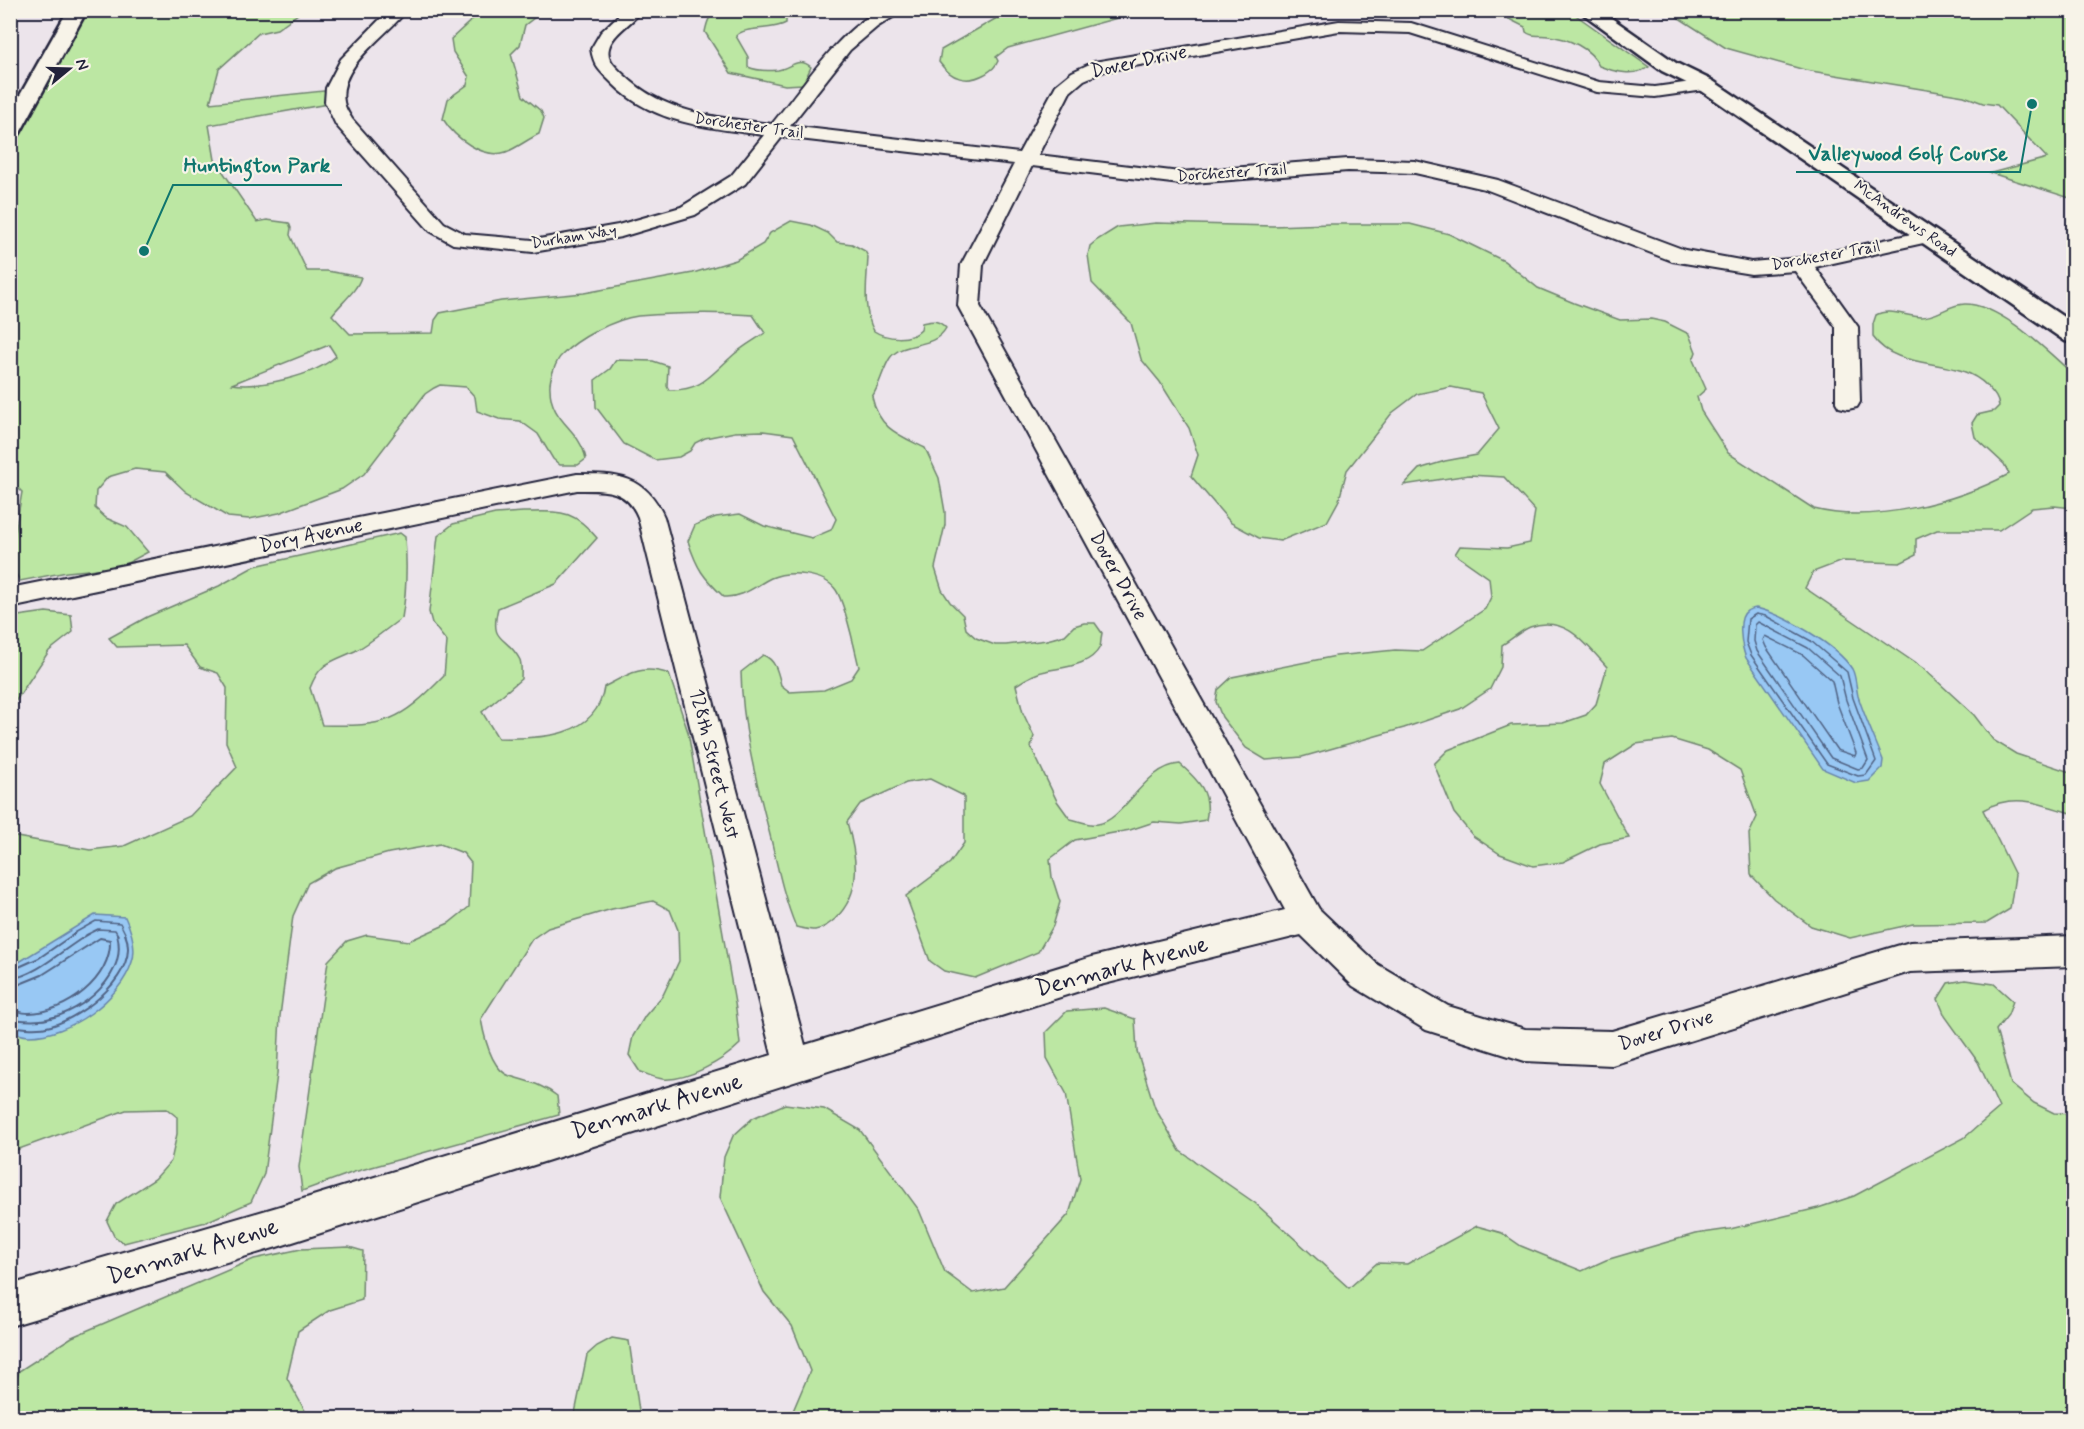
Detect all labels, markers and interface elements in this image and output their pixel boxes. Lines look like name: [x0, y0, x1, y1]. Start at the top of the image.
north arrow: [39, 39, 99, 99]
street label: Dover Drive: [1088, 39, 1190, 85]
text: N: [70, 56, 93, 73]
street label: Dorchester Trail: [693, 108, 805, 144]
callout: Valleywood Golf Course: [1796, 133, 2020, 172]
text: Valleywood Golf Course: [1808, 140, 2008, 168]
callout: Huntington Park: [173, 146, 342, 185]
text: Huntington Park: [184, 152, 331, 182]
street label: Dorchester Trail: [1176, 159, 1288, 187]
street label: McAndrews Road: [1849, 176, 1961, 262]
street label: Durham Way: [530, 220, 618, 254]
street label: Dorchester Trail: [1770, 236, 1882, 276]
street label: Dory Avenue: [257, 512, 365, 560]
street label: Dover Drive: [1082, 527, 1154, 625]
street label: 128th Street West: [682, 686, 746, 842]
street label: Denmark Avenue: [1032, 929, 1212, 1005]
street label: Dover Drive: [1615, 1004, 1717, 1058]
street label: Denmark Avenue: [567, 1066, 747, 1148]
street label: Denmark Avenue: [103, 1211, 283, 1293]

